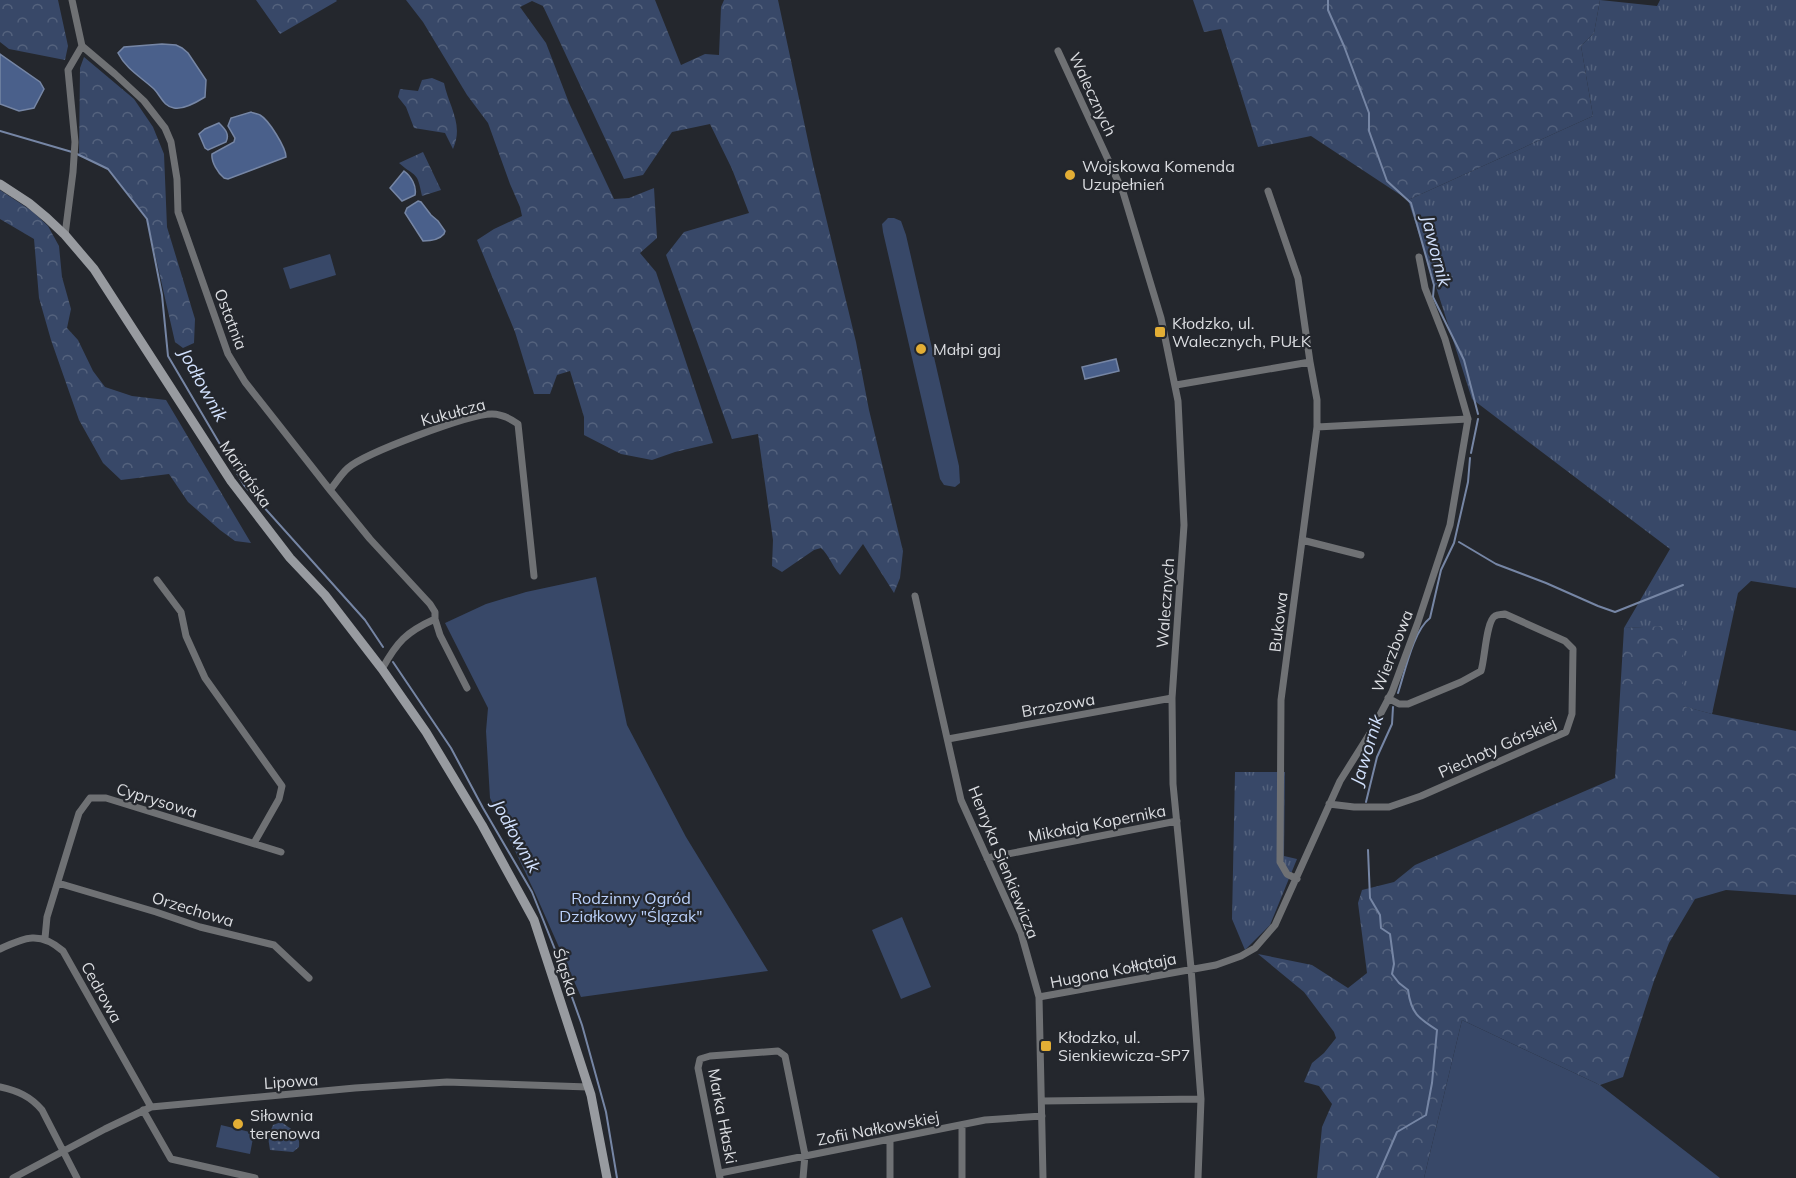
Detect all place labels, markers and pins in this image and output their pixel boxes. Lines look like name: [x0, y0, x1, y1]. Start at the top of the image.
place label: Wojskowa Komenda Uzupełnień: [1082, 156, 1235, 194]
marker: Wojskowa Komenda Uzupełnień: [1063, 168, 1077, 182]
place label: Kłodzko, ul. Walecznych, PUŁK: [1172, 313, 1312, 351]
marker: Kłodzko, ul. Walecznych, PUŁK: [1153, 325, 1167, 339]
place label: Małpi gaj: [933, 339, 1001, 359]
marker: Małpi gaj: [914, 342, 928, 356]
place label: Kłodzko, ul. Sienkiewicza-SP7: [1058, 1027, 1190, 1065]
marker: Kłodzko, ul. Sienkiewicza-SP7: [1039, 1039, 1053, 1053]
place label: Siłownia terenowa: [250, 1105, 320, 1143]
marker: Siłownia terenowa: [231, 1117, 245, 1131]

